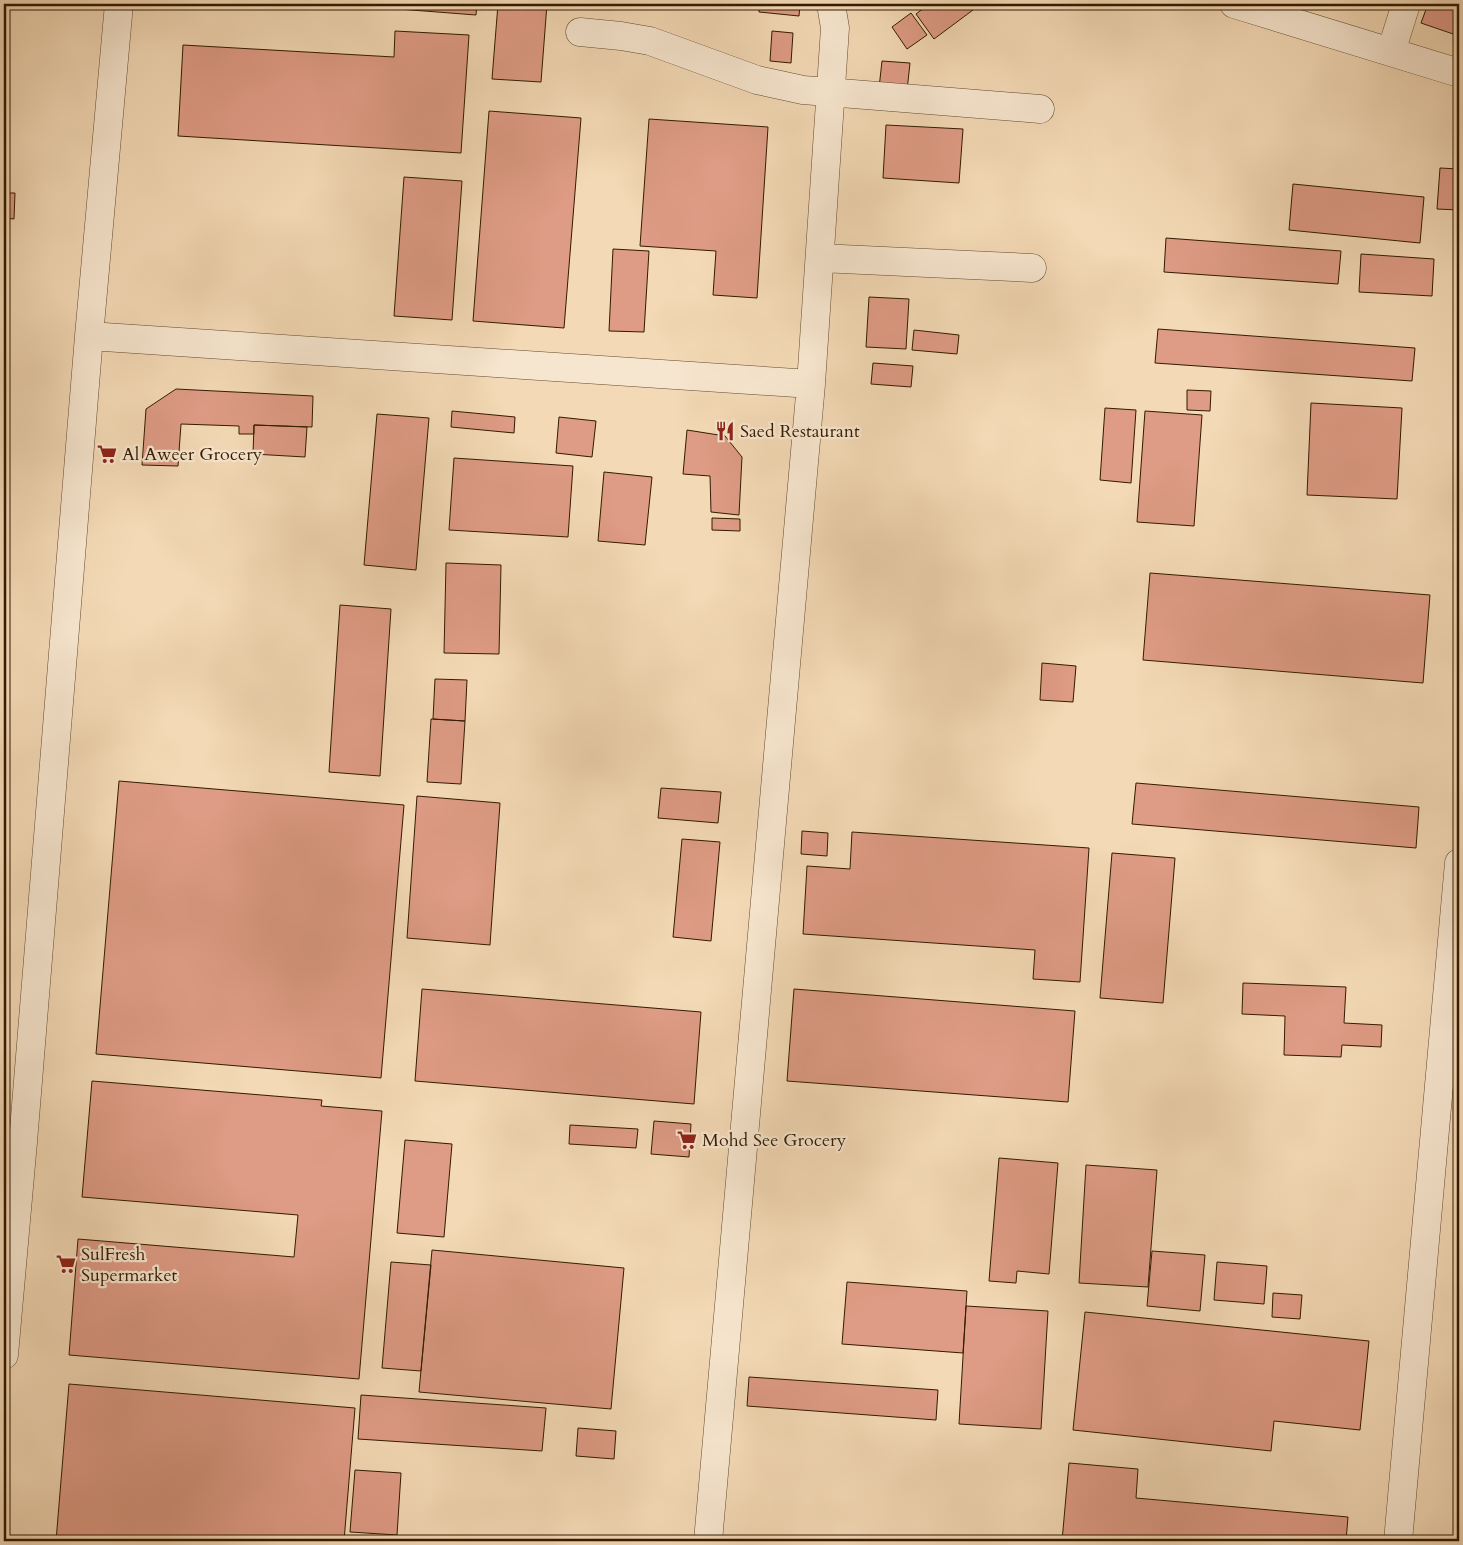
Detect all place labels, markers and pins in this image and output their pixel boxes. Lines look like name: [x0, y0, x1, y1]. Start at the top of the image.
place label: Saed Restaurant: [740, 419, 860, 444]
restaurant icon: Saed Restaurant: [714, 420, 736, 442]
place label: Al Aweer Grocery: [122, 442, 263, 467]
supermarket icon: Al Aweer Grocery: [96, 443, 118, 465]
place label: Mohd See Grocery: [702, 1128, 847, 1153]
supermarket icon: Mohd See Grocery: [676, 1129, 698, 1151]
place label: SulFresh Supermarket: [81, 1242, 178, 1288]
supermarket icon: SulFresh Supermarket: [55, 1253, 77, 1275]

